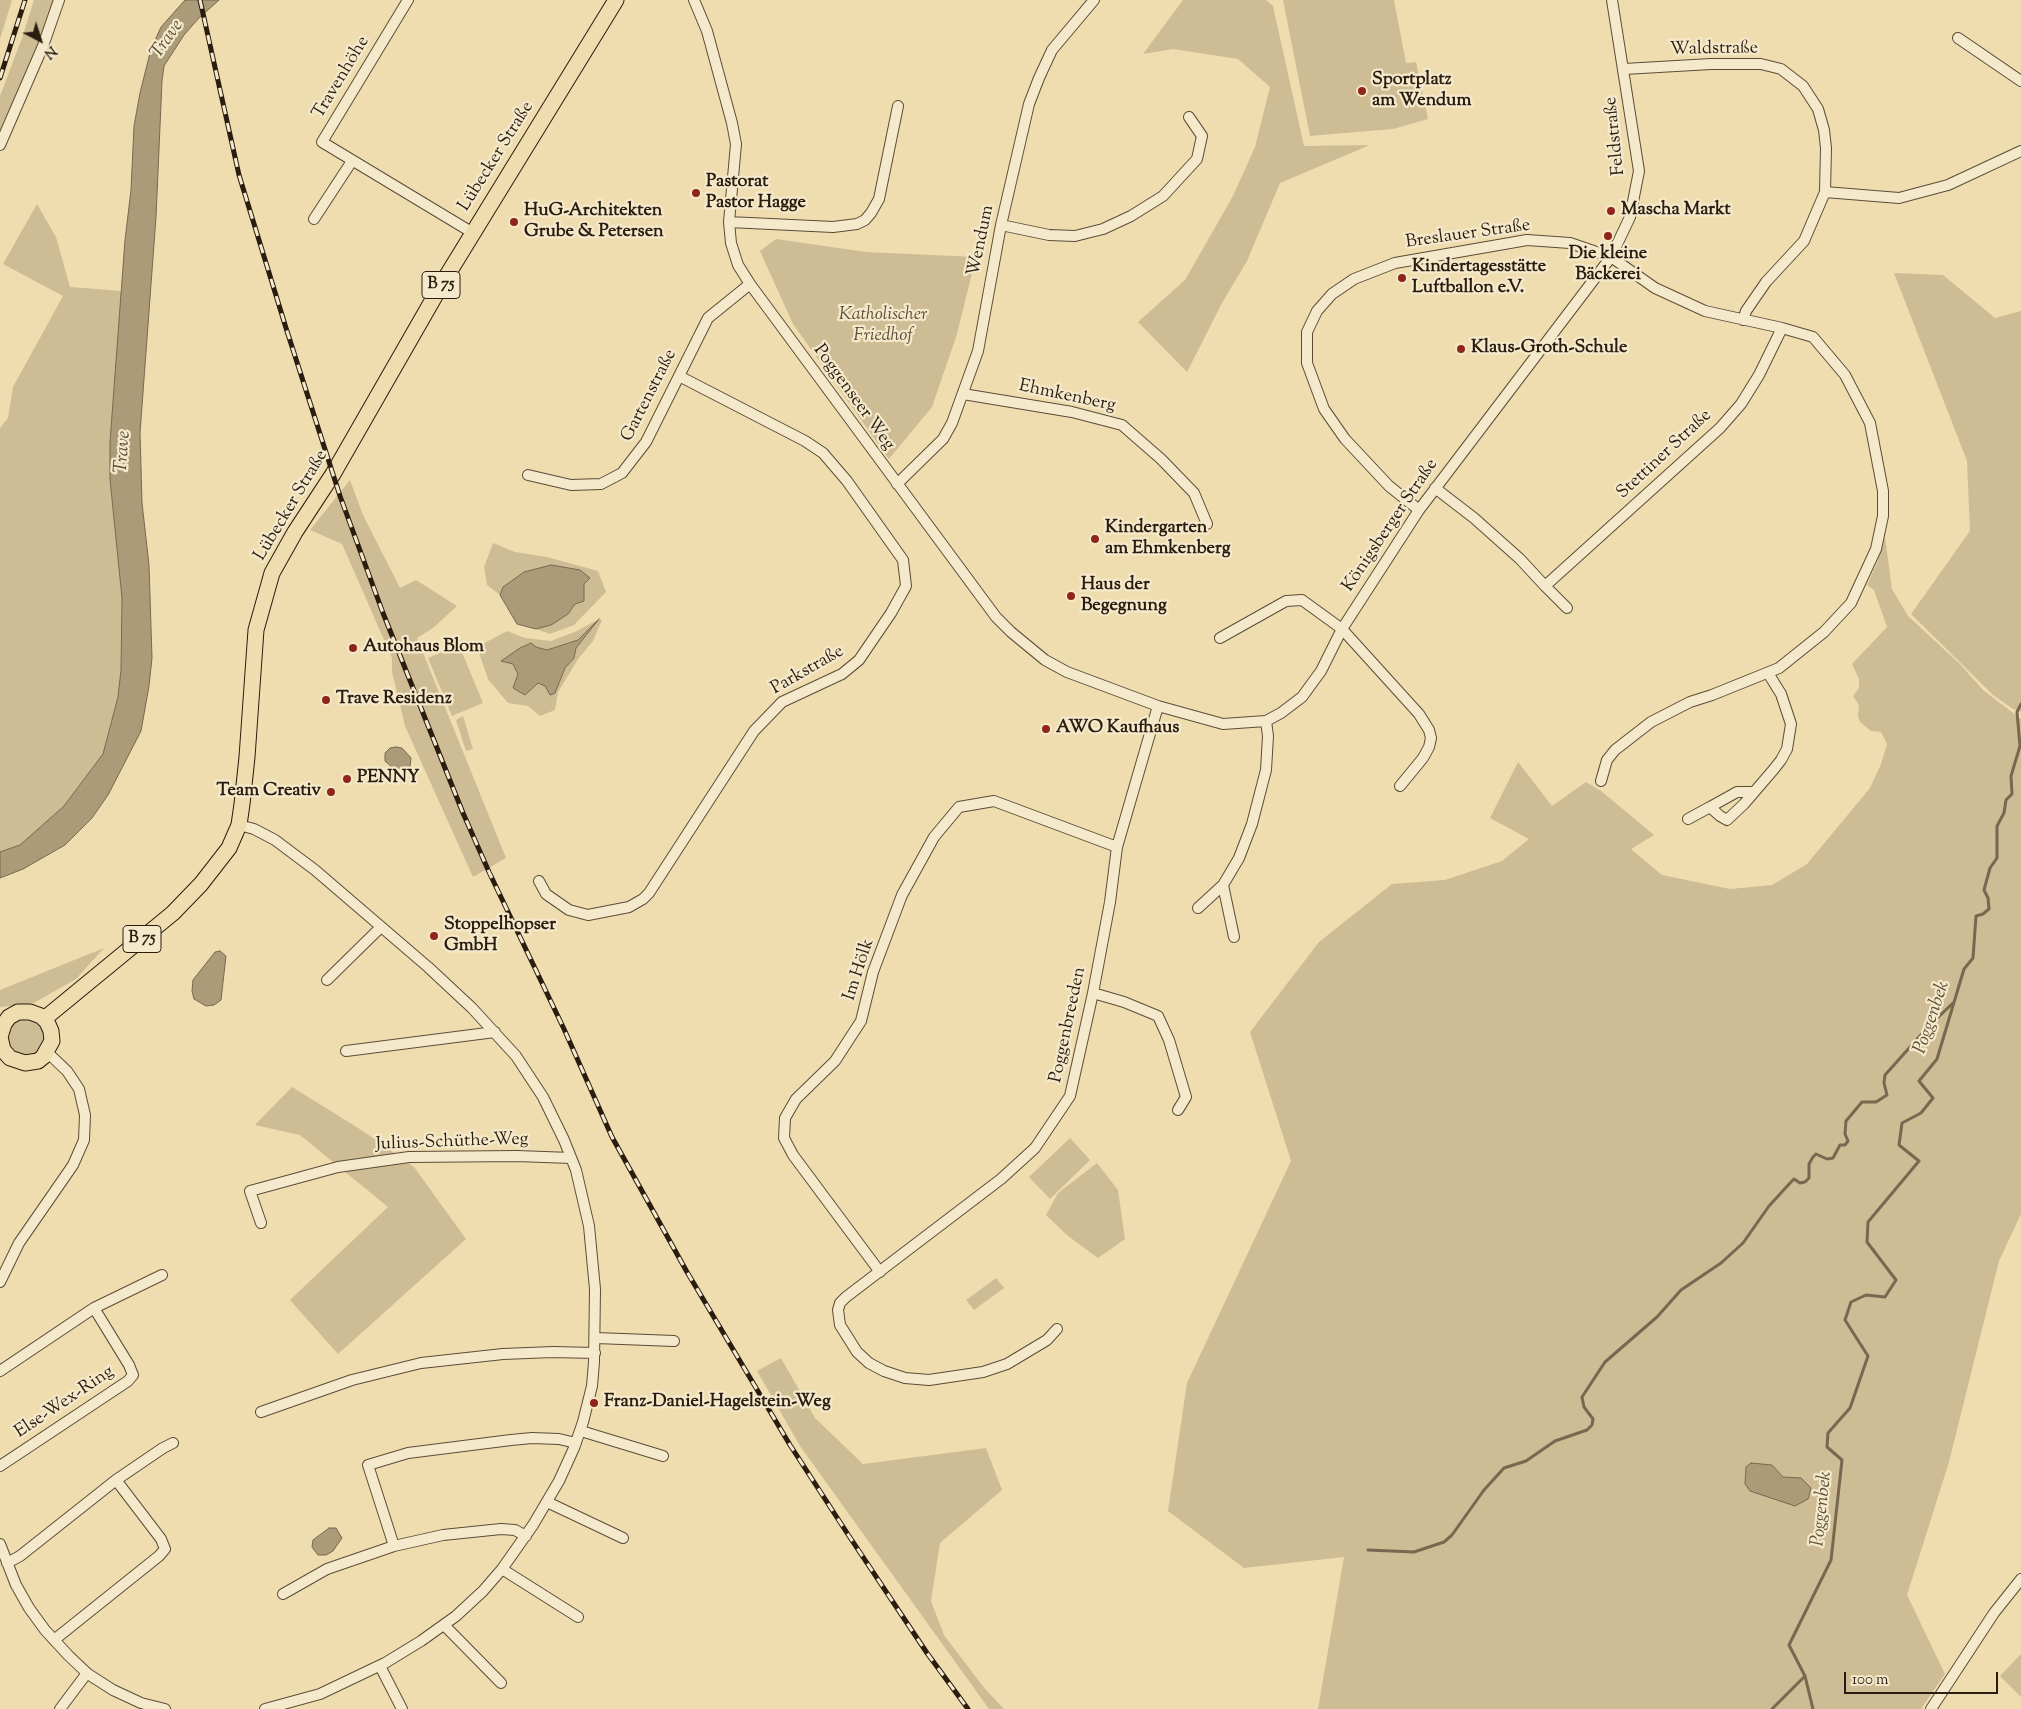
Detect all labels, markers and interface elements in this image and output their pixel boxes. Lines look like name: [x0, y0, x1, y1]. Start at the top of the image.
north arrow: [15, 15, 65, 65]
water label: Trave: [146, 16, 190, 64]
street label: Travenhöhe: [309, 33, 375, 123]
street label: Waldstraße: [1670, 38, 1758, 62]
text: N: [39, 40, 60, 63]
place label: Sportplatz am Wendum: [1372, 70, 1471, 112]
marker: Sportplatz am Wendum: [1356, 85, 1368, 97]
street label: Feldstraße: [1601, 96, 1631, 176]
street label: Lübecker Straße: [455, 98, 539, 216]
place label: Pastorat Pastor Hagge: [706, 172, 806, 214]
marker: Pastorat Pastor Hagge: [690, 187, 702, 199]
place label: Mascha Markt: [1621, 200, 1731, 222]
place label: HuG-Architekten Grube & Petersen: [524, 201, 664, 243]
street label: Wendum: [964, 203, 1000, 279]
marker: Mascha Markt: [1605, 205, 1617, 217]
marker: HuG-Architekten Grube & Petersen: [508, 216, 520, 228]
street label: Breslauer Straße: [1404, 216, 1532, 254]
marker: Die kleine Bäckerei: [1602, 230, 1614, 242]
place label: Die kleine Bäckerei: [1569, 244, 1647, 286]
place label: Kindertagesstätte Luftballon e.V.: [1412, 257, 1546, 300]
road number: B 75: [422, 272, 460, 298]
marker: Kindertagesstätte Luftballon e.V.: [1396, 272, 1408, 284]
park label: Katholischer Friedhof: [839, 305, 927, 348]
place label: Klaus-Groth-Schule: [1471, 338, 1627, 360]
street label: Poggenseer Weg: [807, 341, 899, 455]
marker: Klaus-Groth-Schule: [1455, 343, 1467, 355]
street label: Gartenstraße: [617, 346, 683, 446]
street label: Ehmkenberg: [1017, 376, 1117, 418]
street label: Stettiner Straße: [1613, 406, 1717, 504]
water label: Trave: [111, 430, 137, 474]
street label: Lübecker Straße: [250, 447, 334, 565]
street label: Königsberger Straße: [1338, 455, 1444, 597]
place label: Kindergarten am Ehmkenberg: [1105, 518, 1230, 560]
marker: Kindergarten am Ehmkenberg: [1089, 533, 1101, 545]
place label: Haus der Begegnung: [1081, 575, 1167, 618]
marker: Haus der Begegnung: [1065, 590, 1077, 602]
place label: Autohaus Blom: [363, 637, 484, 659]
marker: Autohaus Blom: [347, 642, 359, 654]
street label: Parkstraße: [768, 642, 848, 700]
place label: Trave Residenz: [336, 689, 452, 711]
marker: Trave Residenz: [320, 694, 332, 706]
place label: AWO Kaufhaus: [1056, 718, 1179, 740]
marker: AWO Kaufhaus: [1040, 723, 1052, 735]
place label: PENNY: [357, 768, 420, 790]
marker: PENNY: [341, 773, 353, 785]
place label: Team Creativ: [216, 781, 321, 803]
marker: Team Creativ: [325, 786, 337, 798]
place label: Stoppelhopser GmbH: [444, 915, 556, 958]
road number: B 75: [123, 926, 161, 952]
marker: Stoppelhopser GmbH: [428, 930, 440, 942]
street label: Im Hölk: [840, 936, 880, 1004]
street label: Poggenbreeden: [1046, 965, 1092, 1085]
water label: Poggenbek: [1910, 979, 1956, 1057]
street label: Julius-Schüthe-Weg: [375, 1130, 529, 1156]
street label: Else-Wex-Ring: [11, 1362, 119, 1444]
place label: Franz-Daniel-Hagelstein-Weg: [604, 1392, 831, 1414]
marker: Franz-Daniel-Hagelstein-Weg: [588, 1397, 600, 1409]
water label: Poggenbek: [1808, 1470, 1838, 1548]
scale bar: [1846, 1662, 2000, 1694]
text: 100 m: [1852, 1670, 1888, 1691]

